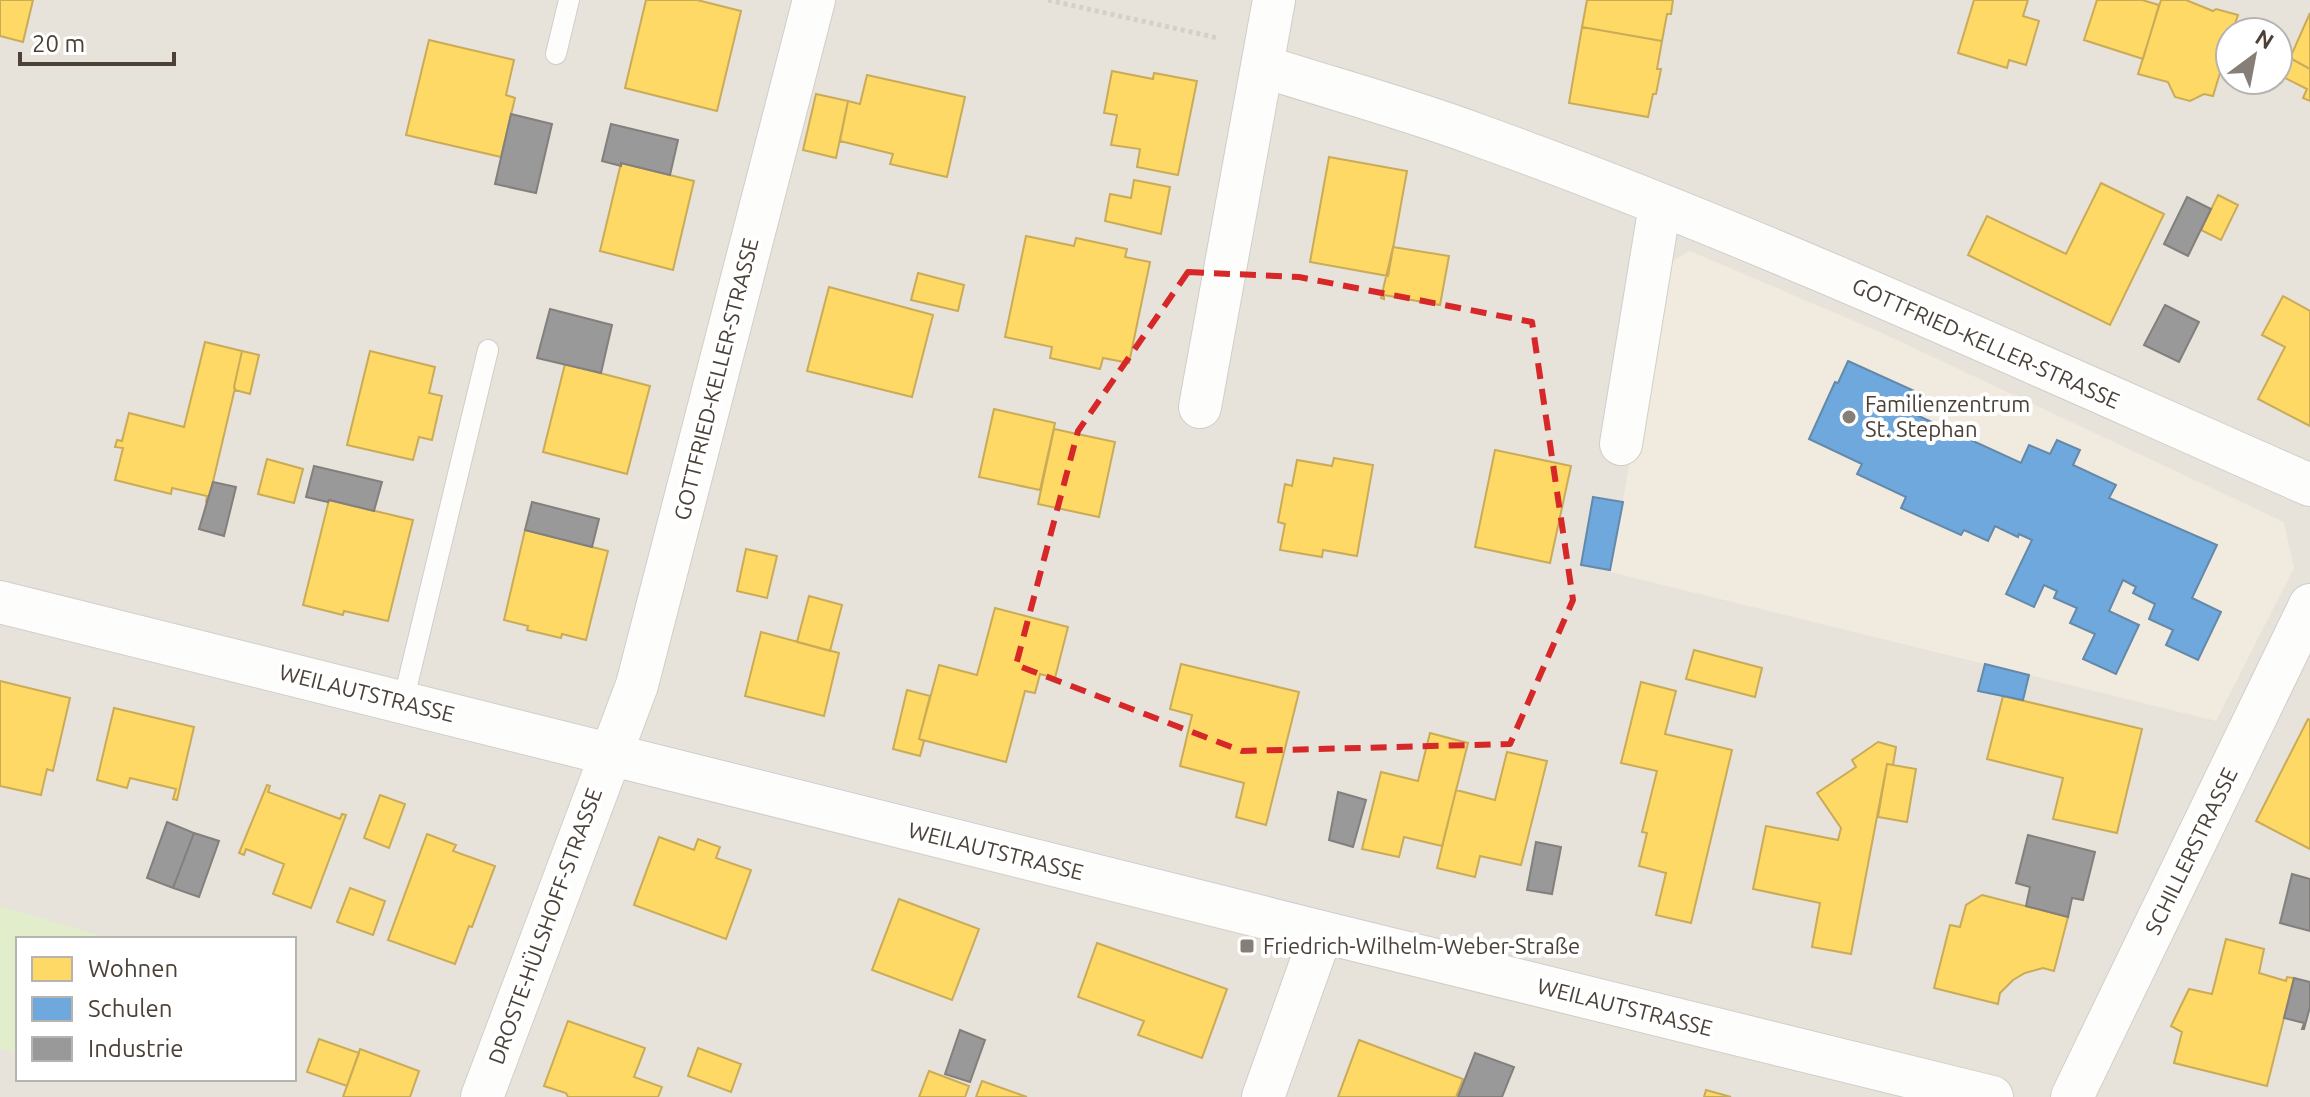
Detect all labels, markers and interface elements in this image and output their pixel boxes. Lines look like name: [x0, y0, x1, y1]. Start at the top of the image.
scale bar: [20, 16, 174, 66]
north arrow: [2214, 16, 2294, 96]
text: N: [2251, 24, 2278, 54]
text: 20 m: [32, 30, 85, 57]
street label: GOTTFRIED-KELLER-STRASSE: [668, 235, 763, 523]
street label: GOTTFRIED-KELLER-STRASSE: [1849, 272, 2124, 413]
place label: Familienzentrum St. Stephan: [1865, 391, 2030, 441]
marker: Familienzentrum St. Stephan: [1840, 408, 1858, 426]
street label: WEILAUTSTRASSE: [277, 659, 457, 726]
street label: SCHILLERSTRASSE: [2139, 763, 2242, 938]
street label: DROSTE-HÜLSHOFF-STRASSE: [483, 784, 606, 1067]
street label: WEILAUTSTRASSE: [906, 817, 1086, 884]
place label: Friedrich-Wilhelm-Weber-Straße: [1263, 933, 1580, 958]
legend: [16, 937, 296, 1081]
marker: Friedrich-Wilhelm-Weber-Straße: [1238, 937, 1256, 955]
text: Wohnen: [88, 955, 178, 982]
street label: WEILAUTSTRASSE: [1535, 973, 1715, 1040]
text: Schulen: [88, 995, 172, 1022]
text: Industrie: [88, 1035, 184, 1062]

